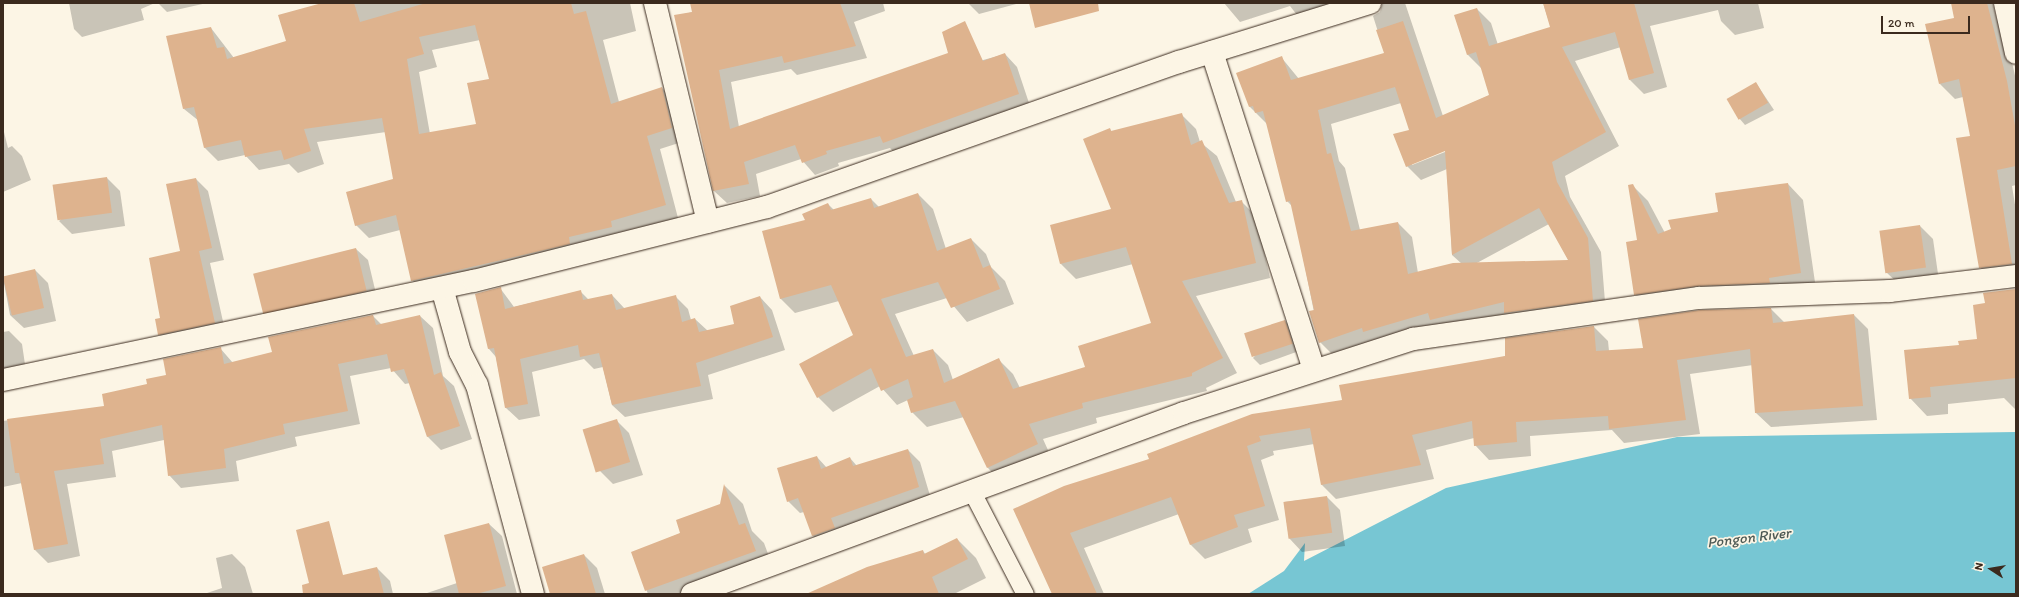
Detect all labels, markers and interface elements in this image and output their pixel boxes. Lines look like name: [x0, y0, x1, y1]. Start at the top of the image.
scale bar: [1883, 8, 1972, 34]
text: 20 m: [1888, 16, 1915, 30]
water label: Pongon River: [1706, 524, 1792, 552]
north arrow: [1971, 549, 2011, 589]
text: N: [1972, 561, 1986, 571]

